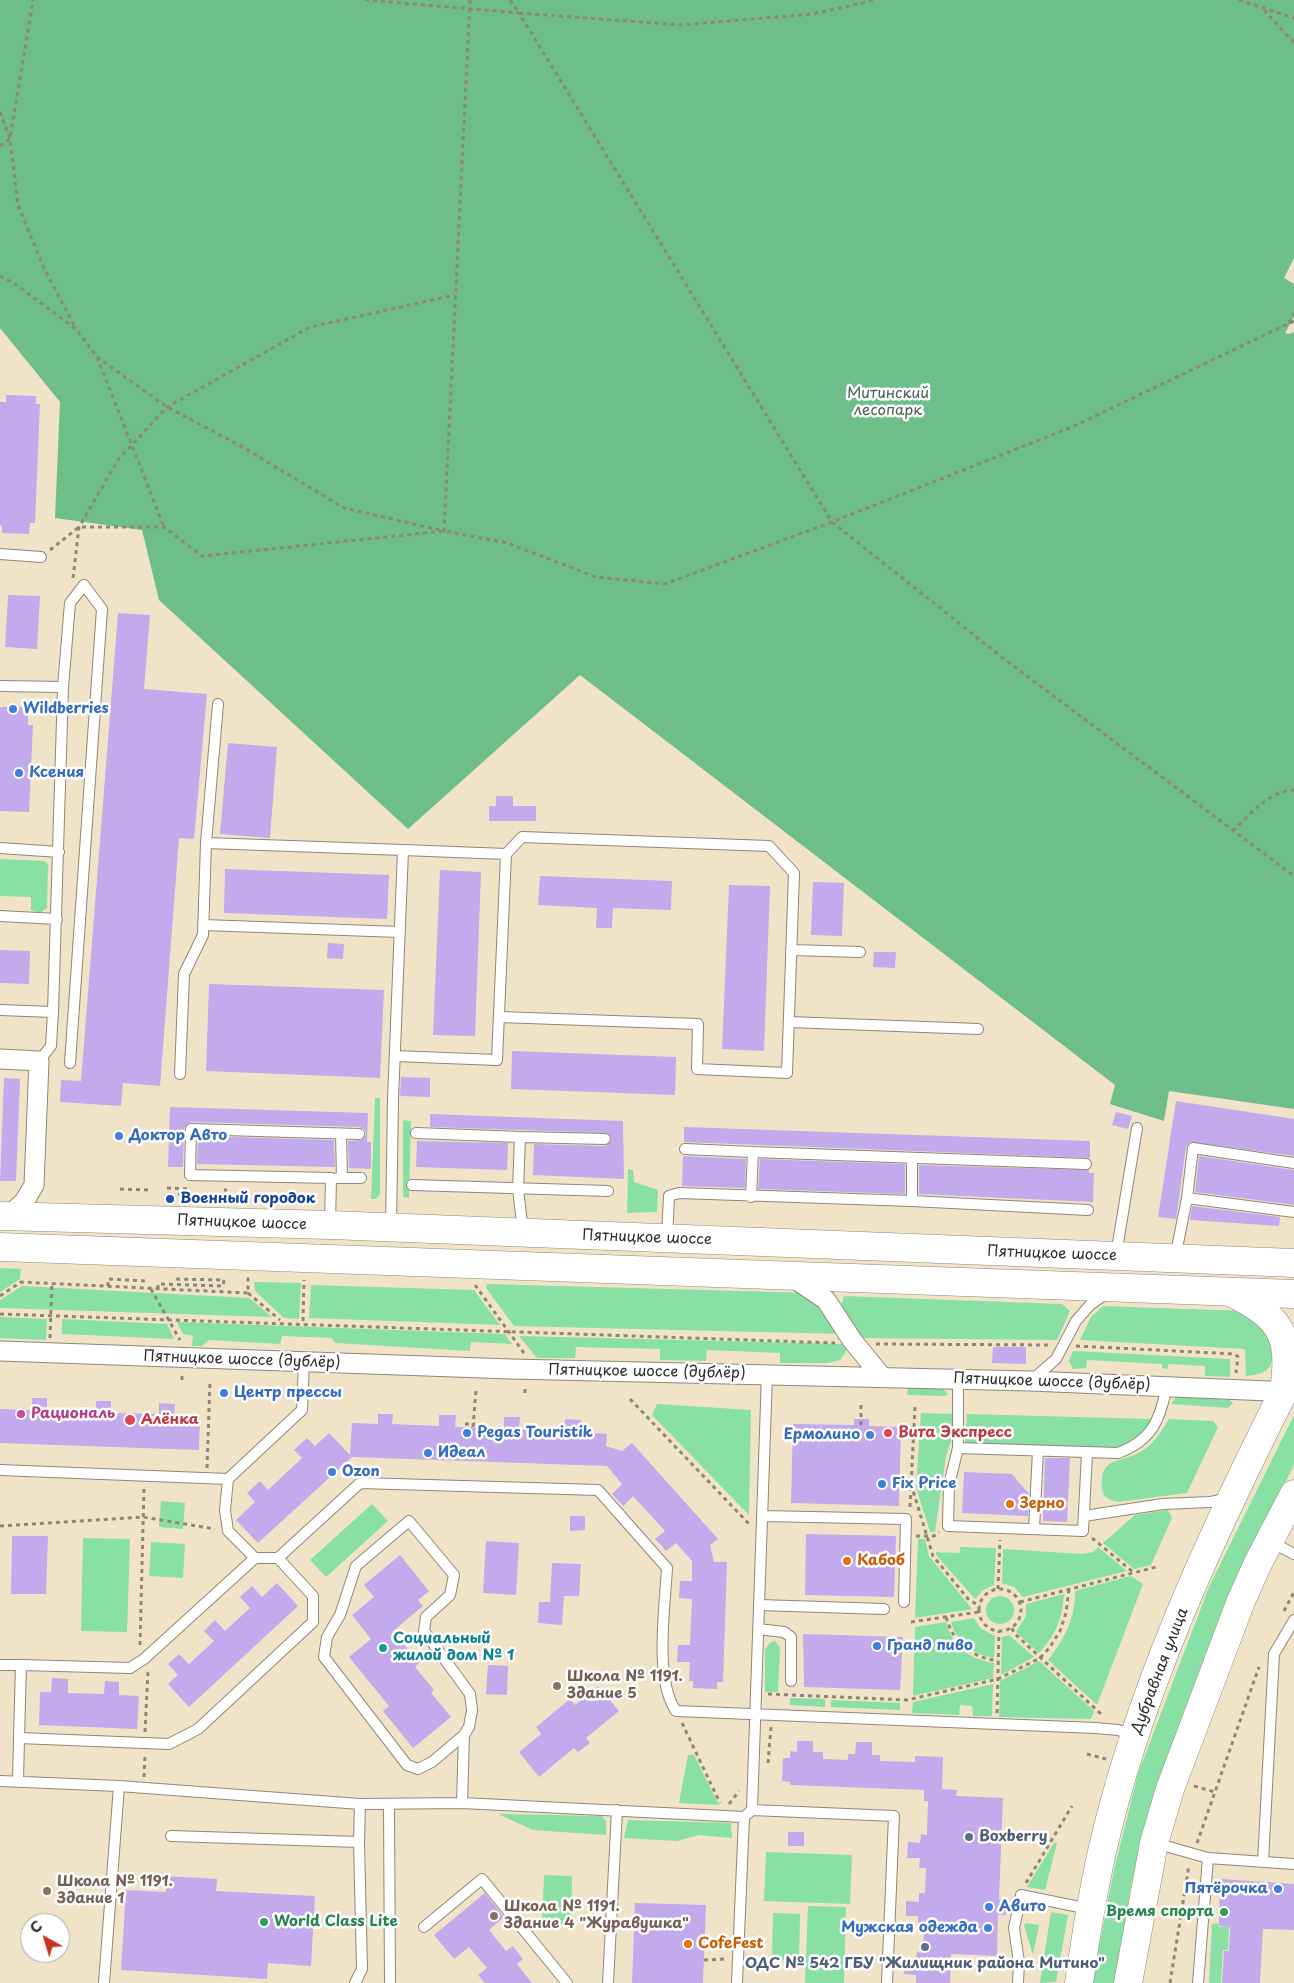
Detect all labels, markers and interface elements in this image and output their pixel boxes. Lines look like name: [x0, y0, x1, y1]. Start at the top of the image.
park label: Митинский лесопарк: [847, 385, 929, 420]
place label: Wildberries: [23, 700, 109, 718]
marker: Wildberries: [7, 703, 19, 715]
place label: Ксения: [29, 764, 84, 782]
marker: Ксения: [13, 767, 25, 779]
place label: Доктор Авто: [129, 1127, 227, 1145]
marker: Доктор Авто: [113, 1130, 125, 1142]
place label: Военный городок: [180, 1190, 315, 1208]
marker: Военный городок: [164, 1193, 176, 1205]
street label: Пятницкое шоссе: [177, 1212, 307, 1234]
street label: Пятницкое шоссе: [582, 1227, 712, 1249]
street label: Пятницкое шоссе: [987, 1243, 1117, 1265]
street label: Пятницкое шоссе (дублёр): [143, 1348, 341, 1372]
street label: Пятницкое шоссе (дублёр): [548, 1361, 746, 1383]
street label: Пятницкое шоссе (дублёр): [953, 1370, 1151, 1394]
place label: Центр прессы: [234, 1384, 342, 1402]
marker: Центр прессы: [218, 1387, 230, 1399]
place label: Рациональ: [31, 1405, 115, 1423]
marker: Рациональ: [15, 1408, 27, 1420]
place label: Алёнка: [141, 1411, 199, 1429]
marker: Алёнка: [123, 1413, 137, 1427]
place label: Pegas Touristik: [477, 1424, 593, 1442]
place label: Вита Экспресс: [898, 1424, 1012, 1442]
place label: Ермолино: [784, 1426, 860, 1444]
marker: Pegas Touristik: [461, 1427, 473, 1439]
marker: Вита Экспресс: [882, 1427, 894, 1439]
marker: Ермолино: [864, 1429, 876, 1441]
place label: Идеал: [438, 1444, 485, 1462]
marker: Идеал: [422, 1447, 434, 1459]
place label: Ozon: [342, 1463, 380, 1481]
marker: Ozon: [326, 1466, 338, 1478]
place label: Fix Price: [892, 1475, 956, 1493]
marker: Fix Price: [876, 1478, 888, 1490]
place label: Зерно: [1020, 1495, 1065, 1513]
marker: Зерно: [1004, 1498, 1016, 1510]
place label: Кабоб: [857, 1552, 905, 1570]
marker: Кабоб: [841, 1555, 853, 1567]
street label: Дубравная улица: [1128, 1605, 1192, 1737]
place label: Социальный жилой дом № 1: [393, 1630, 514, 1665]
place label: Гранд пиво: [887, 1637, 973, 1655]
marker: Гранд пиво: [871, 1640, 883, 1652]
marker: Социальный жилой дом № 1: [377, 1642, 389, 1654]
place label: Школа № 1191. Здание 5: [567, 1668, 683, 1703]
marker: Школа № 1191. Здание 5: [551, 1680, 563, 1692]
place label: Boxberry: [979, 1828, 1047, 1846]
marker: Boxberry: [963, 1831, 975, 1843]
place label: Школа № 1191. Здание 1: [57, 1873, 173, 1908]
place label: Пятёрочка: [1185, 1880, 1268, 1898]
marker: Пятёрочка: [1272, 1883, 1284, 1895]
marker: Школа № 1191. Здание 1: [41, 1885, 53, 1897]
place label: Школа № 1191. Здание 4 "Журавушка": [504, 1898, 689, 1933]
place label: Авито: [999, 1898, 1046, 1916]
marker: Авито: [983, 1901, 995, 1913]
place label: Время спорта: [1106, 1903, 1214, 1921]
marker: Время спорта: [1218, 1906, 1230, 1918]
marker: Школа № 1191. Здание 4 "Журавушка": [488, 1910, 500, 1922]
north arrow: [20, 1913, 70, 1963]
place label: World Class Lite: [274, 1913, 398, 1931]
text: С: [25, 1915, 47, 1938]
marker: World Class Lite: [258, 1916, 270, 1928]
place label: Мужская одежда: [841, 1919, 978, 1937]
marker: Мужская одежда: [982, 1922, 994, 1934]
place label: CofeFest: [698, 1935, 764, 1953]
marker: CofeFest: [682, 1938, 694, 1950]
marker: ОДС № 542 ГБУ "Жилищник района Митино": [919, 1941, 931, 1953]
place label: ОДС № 542 ГБУ "Жилищник района Митино": [745, 1955, 1105, 1973]

